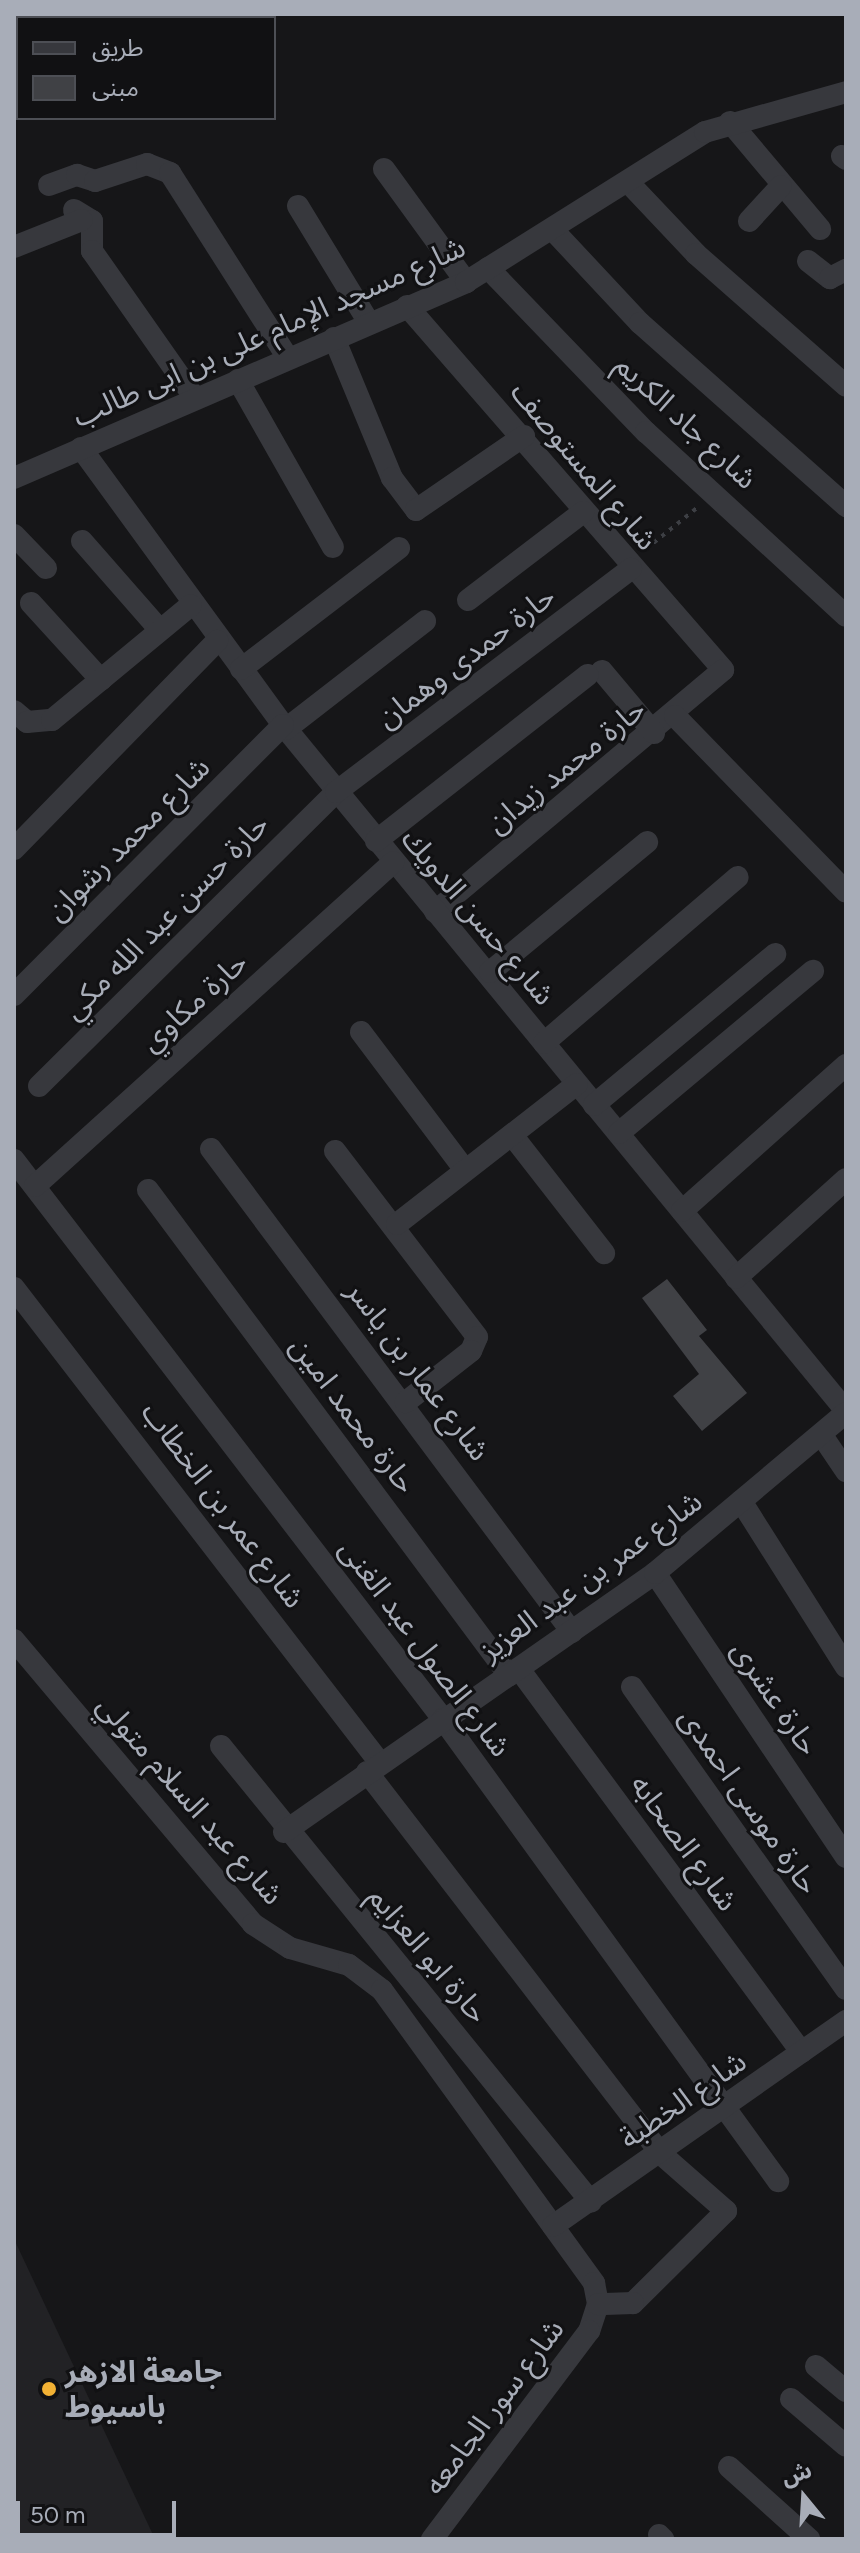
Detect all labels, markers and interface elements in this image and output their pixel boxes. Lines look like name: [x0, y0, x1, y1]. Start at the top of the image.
legend: [16, 16, 276, 120]
text: طريق: [92, 33, 144, 62]
text: مبنى: [92, 73, 139, 102]
street label: شارع مسجد الإمام على بن ابى طالب: [67, 229, 471, 435]
street label: شارع جاد الكريم: [608, 347, 764, 497]
street label: شارع المستوصف: [503, 374, 665, 558]
street label: حارة حمدى وهمان: [370, 578, 562, 736]
street label: حارة محمد زيدان: [479, 691, 653, 841]
street label: شارع محمد رشوان: [39, 750, 217, 928]
street label: حارة حسن عبد الله مكي: [56, 807, 276, 1027]
street label: شارع حسن الدويك: [394, 821, 562, 1013]
street label: حارة مكاوي: [133, 945, 255, 1059]
street label: شارع عمار بن ياسر: [339, 1274, 497, 1468]
street label: حارة محمد امين: [282, 1329, 424, 1501]
street label: شارع عمر بن الخطاب: [134, 1395, 312, 1615]
street label: شارع عمر بن عبد العزيز: [473, 1483, 709, 1669]
street label: شارع الصول عبد الغنى: [331, 1532, 519, 1764]
street label: حارة عشرى: [723, 1634, 827, 1762]
street label: شارع عبد السلام متولي: [89, 1688, 291, 1912]
street label: حارة موسى احمدى: [671, 1701, 827, 1901]
street label: شارع الصحابه: [622, 1768, 746, 1918]
street label: حارة ابو العزايم: [360, 1879, 496, 2031]
street label: شارع الخطبة: [613, 2043, 753, 2157]
street label: شارع سور الجامعه: [416, 2312, 572, 2502]
place label: جامعة الازهر باسيوط: [65, 2354, 222, 2424]
marker: جامعة الازهر باسيوط: [40, 2380, 58, 2398]
text: ش: [778, 2456, 815, 2491]
north arrow: [764, 2457, 844, 2537]
scale bar: [20, 2485, 180, 2535]
text: 50 m: [30, 2500, 86, 2529]

